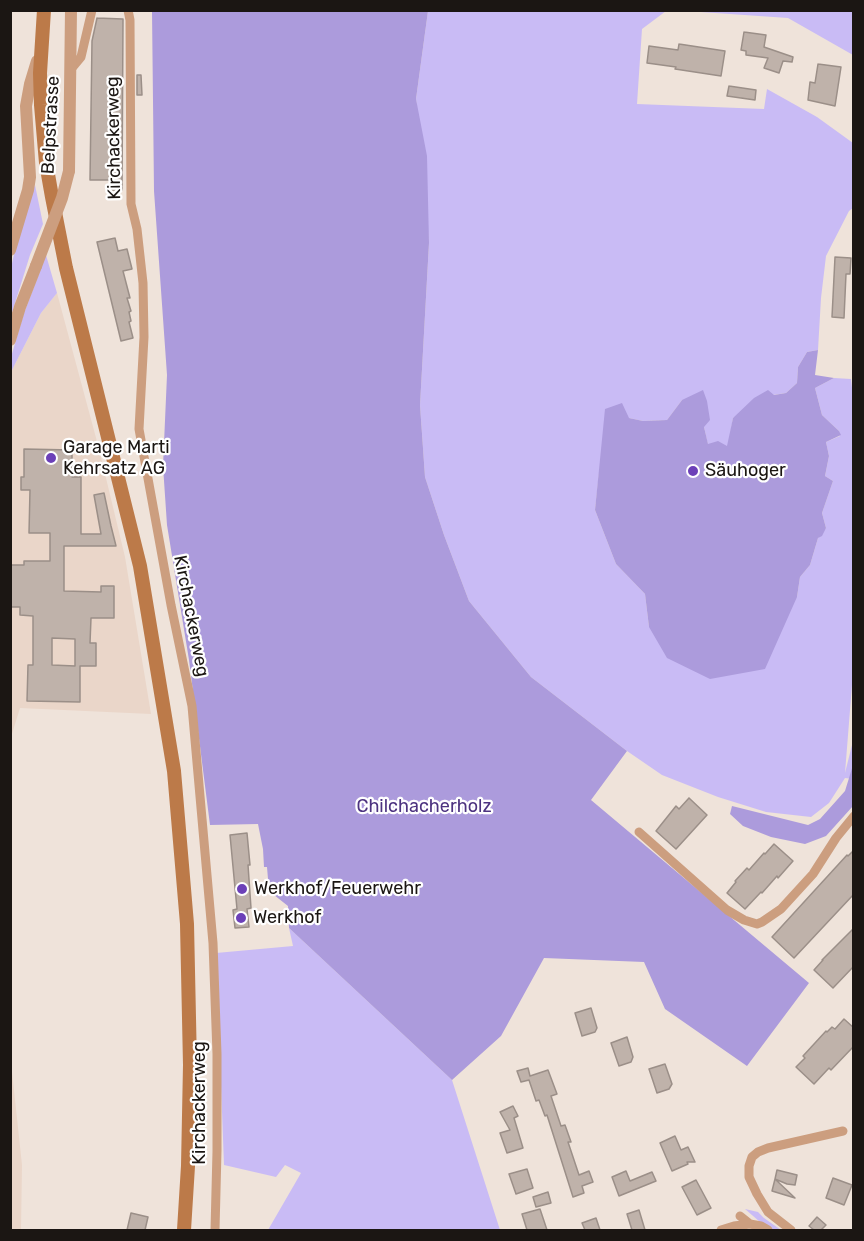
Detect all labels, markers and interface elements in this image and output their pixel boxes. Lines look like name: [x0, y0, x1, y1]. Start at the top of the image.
street label: Belpstrasse: [38, 75, 64, 175]
street label: Kirchackerweg: [102, 76, 126, 200]
place label: Garage Marti Kehrsatz AG: [63, 437, 170, 480]
marker: Garage Marti Kehrsatz AG: [44, 451, 58, 465]
place label: Säuhoger: [705, 460, 786, 482]
marker: Säuhoger: [686, 464, 700, 478]
street label: Kirchackerweg: [169, 553, 213, 679]
park label: Chilchacherholz: [356, 796, 492, 818]
place label: Werkhof/Feuerwehr: [254, 878, 421, 900]
marker: Werkhof/Feuerwehr: [235, 882, 249, 896]
place label: Werkhof: [253, 907, 321, 929]
marker: Werkhof: [234, 911, 248, 925]
street label: Kirchackerweg: [189, 1041, 211, 1165]

